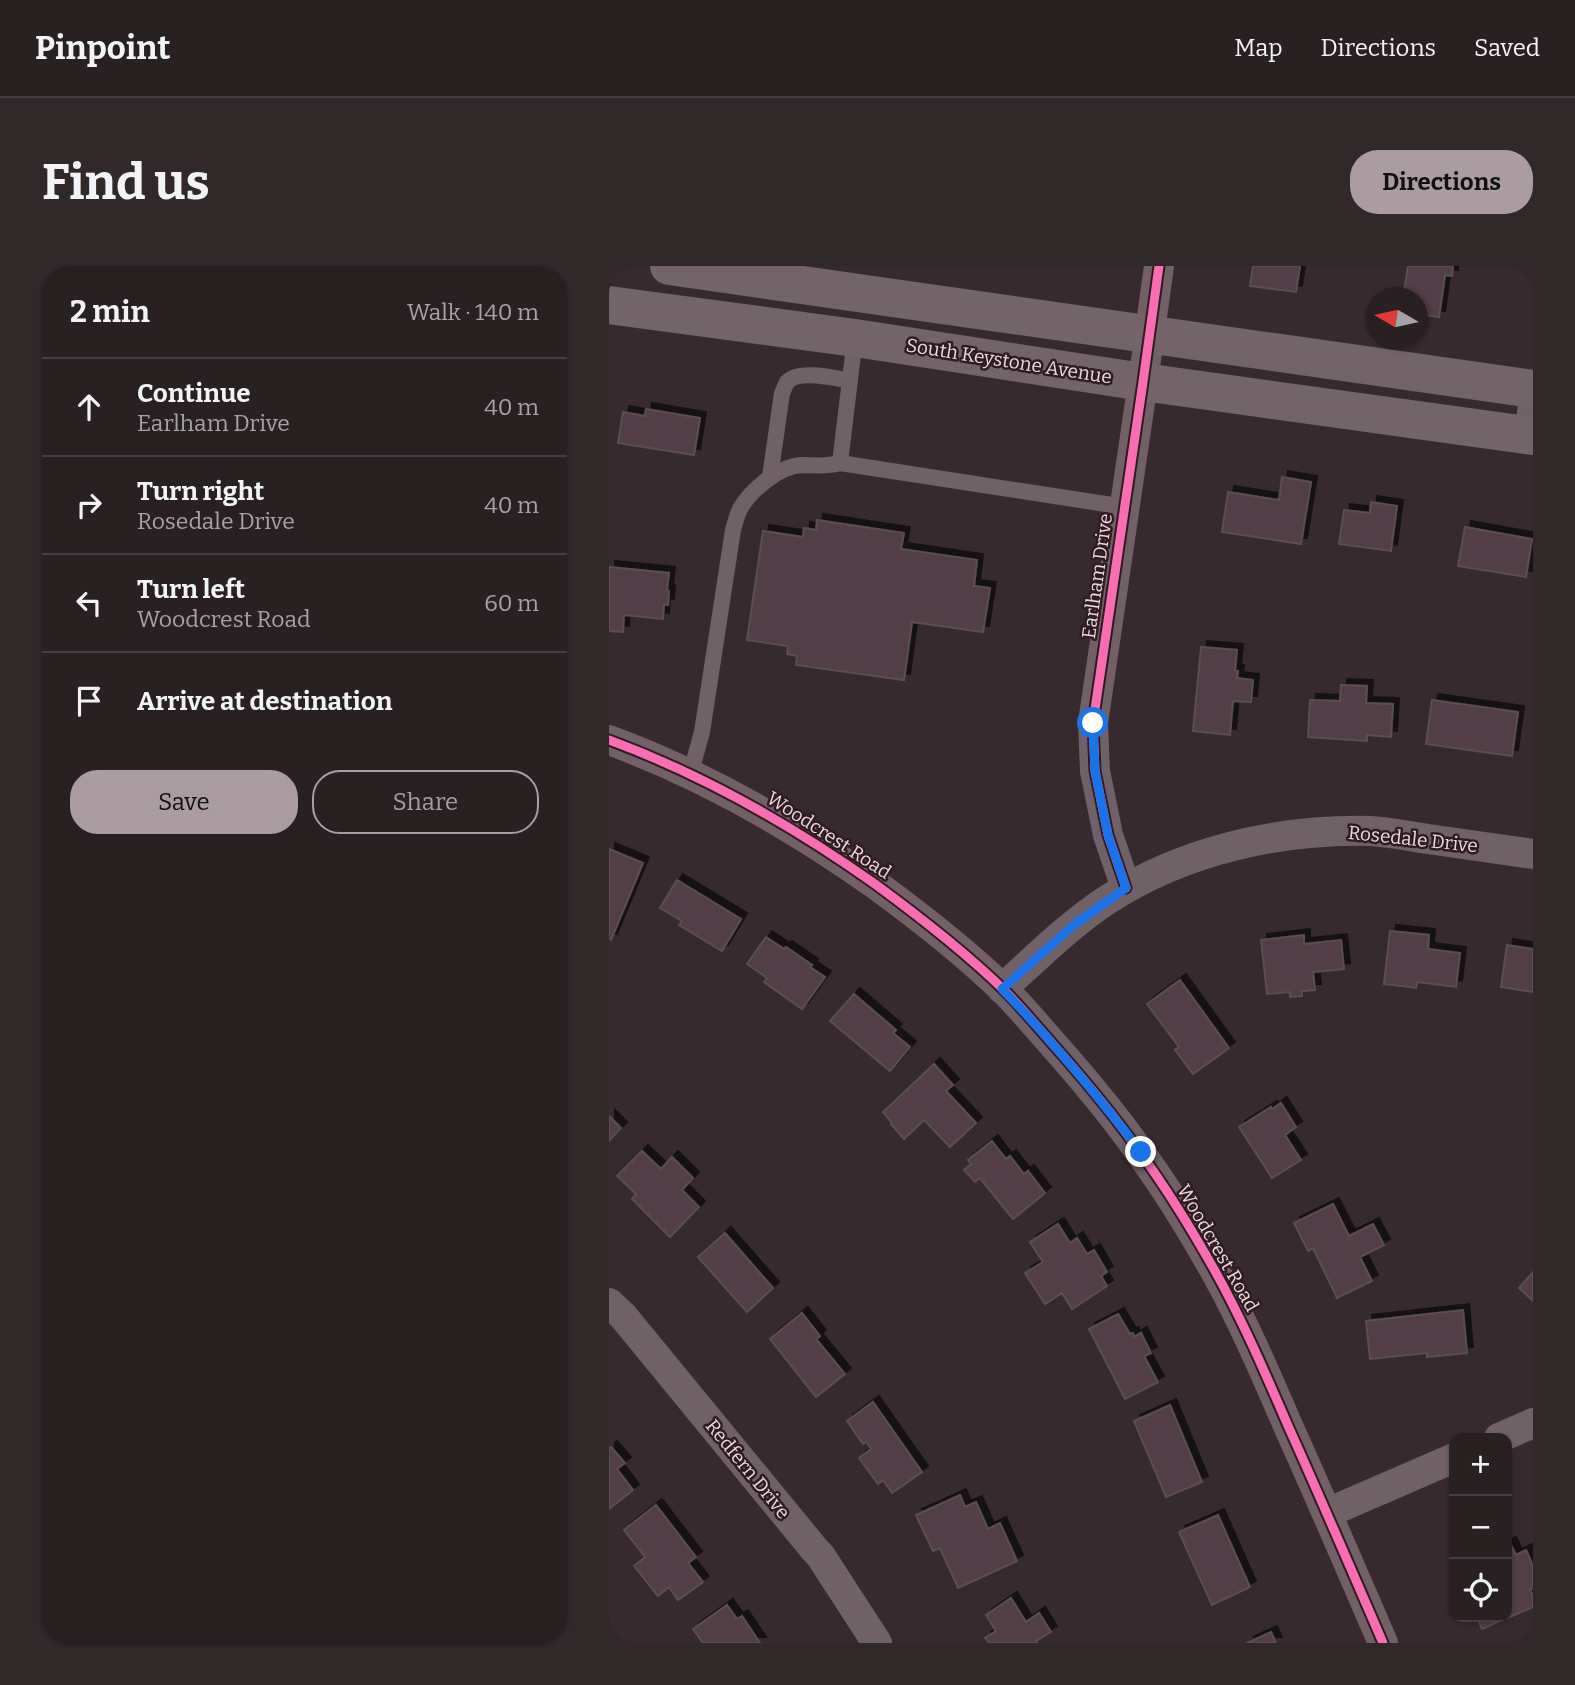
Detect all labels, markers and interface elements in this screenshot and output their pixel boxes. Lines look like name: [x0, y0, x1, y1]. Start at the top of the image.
text: Pinpoint: [35, 28, 171, 68]
text: Map: [1234, 34, 1283, 62]
text: Directions: [1321, 34, 1436, 62]
text: Saved: [1474, 34, 1540, 62]
button: Directions: [1350, 150, 1533, 214]
text: Find us: [42, 153, 210, 212]
north arrow: [1365, 287, 1428, 350]
text: 2 min: [70, 294, 150, 330]
text: Walk · 140 m: [407, 298, 539, 326]
street label: South Keystone Avenue: [904, 333, 1114, 389]
text: Continue: [137, 378, 251, 409]
icon: ahead: [70, 388, 108, 426]
text: 40 m: [484, 393, 539, 421]
text: Earlham Drive: [137, 409, 290, 437]
text: Turn right: [137, 476, 264, 507]
icon: right: [70, 486, 108, 524]
text: 40 m: [484, 491, 539, 519]
text: Rosedale Drive: [137, 507, 295, 535]
street label: Earlham Drive: [1077, 512, 1117, 640]
text: Turn left: [137, 574, 245, 605]
icon: left: [70, 584, 108, 622]
text: 60 m: [484, 589, 539, 617]
text: Woodcrest Road: [137, 605, 311, 633]
icon: arrive: [70, 682, 108, 720]
text: Arrive at destination: [137, 686, 392, 717]
route start: [1077, 707, 1108, 738]
button: Save: [70, 770, 298, 834]
button: Share: [312, 770, 539, 834]
street label: Woodcrest Road: [763, 786, 895, 884]
street label: Rosedale Drive: [1347, 821, 1479, 857]
route end: [1125, 1136, 1156, 1167]
street label: Woodcrest Road: [1172, 1180, 1264, 1316]
street label: Redfern Drive: [701, 1415, 795, 1523]
map controls: [1449, 1433, 1512, 1622]
button: +: [1449, 1433, 1512, 1496]
button: −: [1449, 1496, 1512, 1559]
button: locate: [1449, 1559, 1512, 1622]

